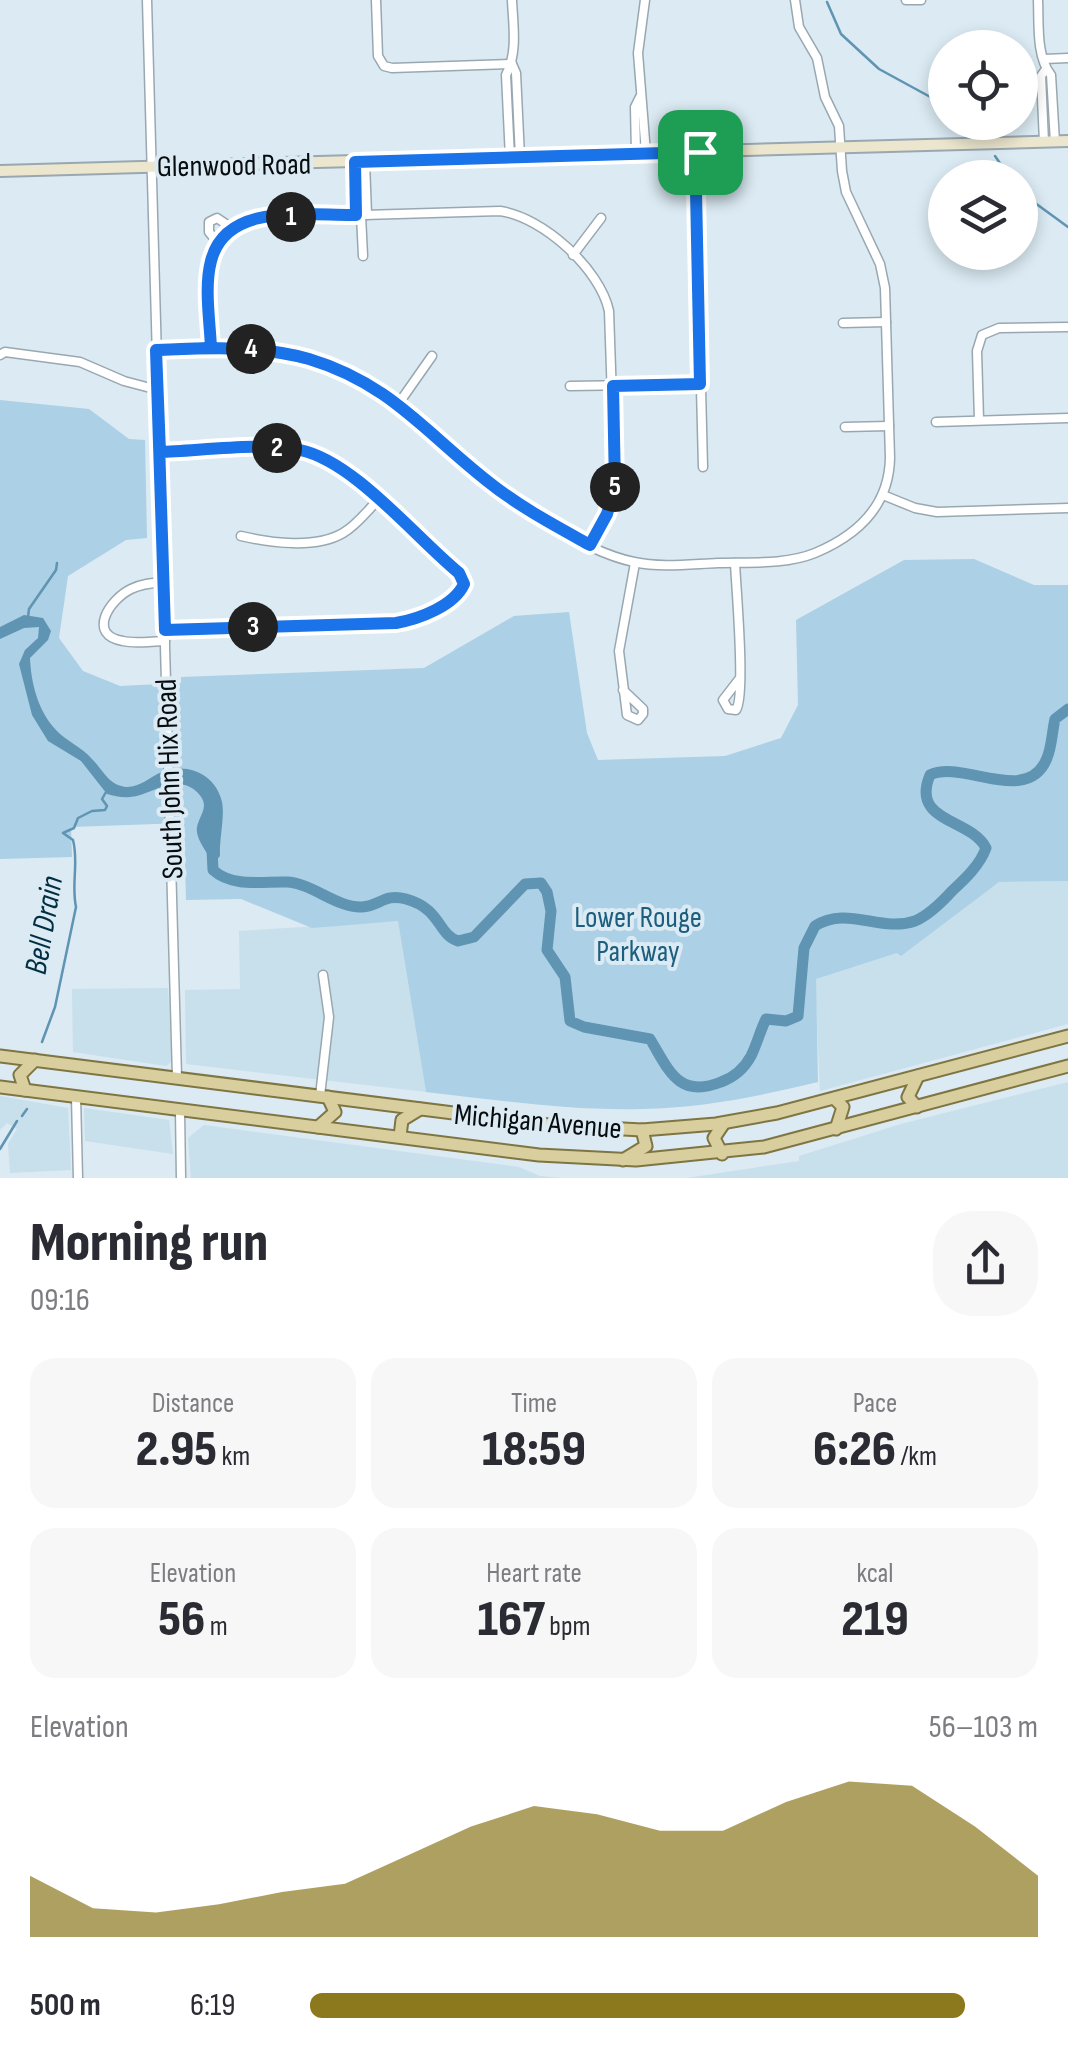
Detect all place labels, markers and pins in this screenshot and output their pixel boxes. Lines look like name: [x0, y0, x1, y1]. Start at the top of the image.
pin: [658, 110, 743, 195]
pin: 1: [266, 192, 316, 242]
pin: 4: [226, 324, 276, 374]
pin: 2: [252, 423, 302, 473]
pin: 5: [590, 462, 640, 512]
pin: 3: [228, 602, 278, 652]

